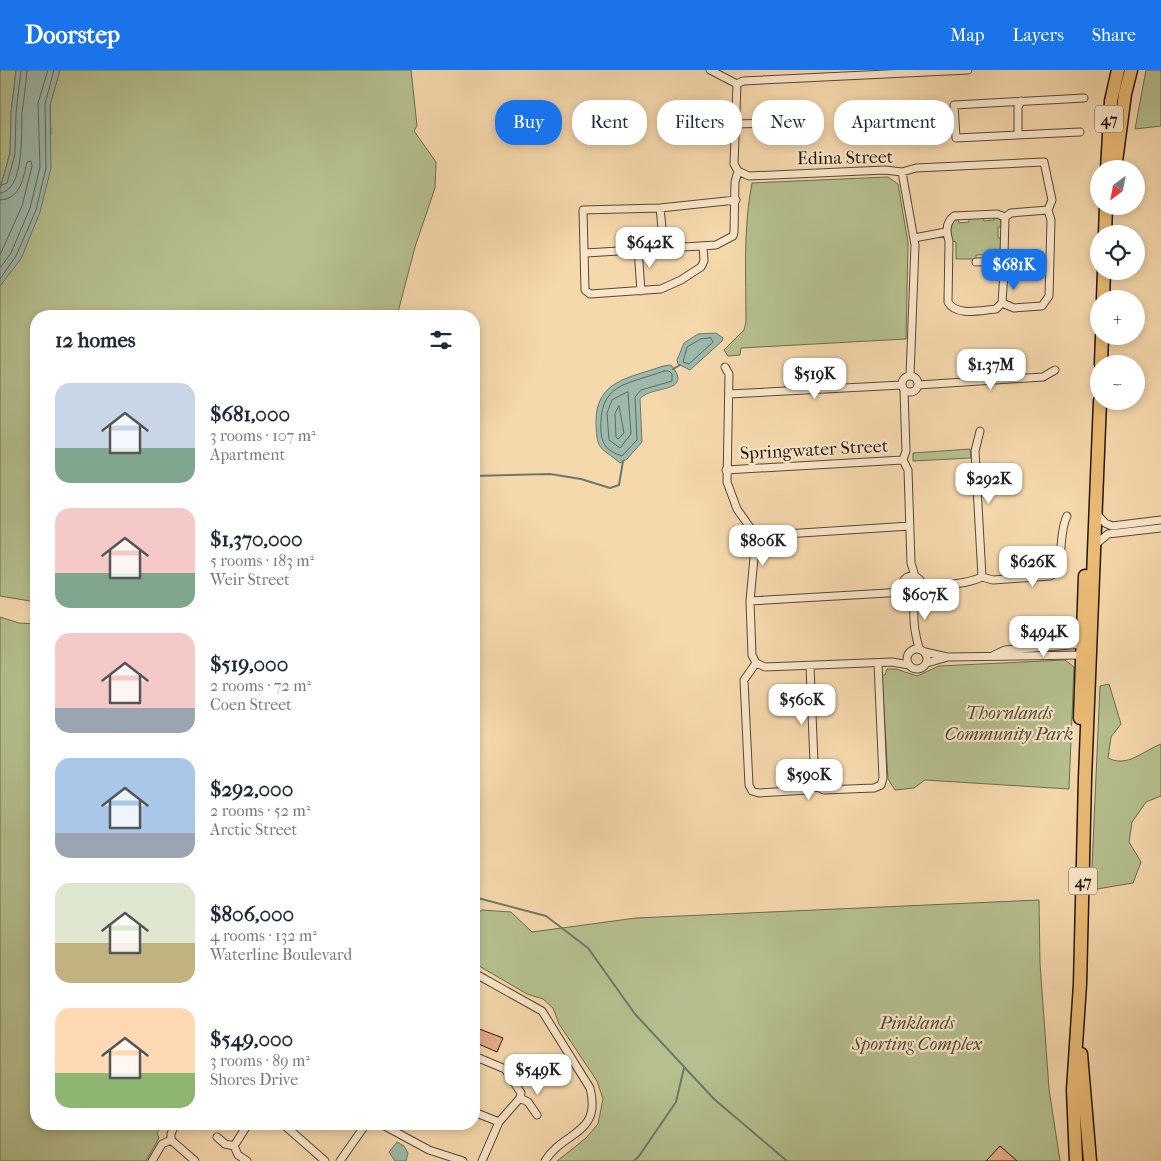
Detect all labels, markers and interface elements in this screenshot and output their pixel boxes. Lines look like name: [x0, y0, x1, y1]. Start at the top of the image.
text: Doorstep: [25, 21, 120, 49]
text: Map: [950, 25, 984, 46]
text: Layers: [1012, 25, 1064, 46]
text: Share: [1092, 25, 1136, 46]
chip: Buy: [495, 100, 562, 145]
chip: Rent: [572, 100, 647, 145]
chip: Filters: [657, 100, 742, 145]
chip: New: [752, 100, 824, 145]
chip: Apartment: [834, 100, 954, 145]
road number: 47: [1095, 106, 1123, 132]
street label: Edina Street: [797, 147, 894, 169]
north arrow: [1090, 160, 1145, 215]
map controls: [1090, 160, 1145, 410]
button: locate: [1090, 225, 1145, 280]
pin: $642K: [615, 226, 685, 269]
text: $642K: [627, 233, 673, 252]
pin: $681K: [979, 248, 1049, 291]
text: $681K: [993, 255, 1035, 274]
button: +: [1090, 290, 1145, 345]
icon: filters: [427, 326, 455, 354]
text: 12 homes: [55, 328, 136, 352]
pin: $1.37M: [950, 348, 1032, 391]
text: $1.37M: [968, 355, 1014, 374]
button: −: [1090, 355, 1145, 410]
pin: $519K: [780, 358, 850, 400]
text: $519K: [794, 364, 836, 383]
text: $681,000: [210, 402, 290, 426]
icon: home: [95, 403, 155, 463]
text: 3 rooms · 107 m²: [210, 426, 316, 445]
street label: Springwater Street: [739, 436, 889, 464]
text: Apartment: [210, 445, 285, 464]
pin: $292K: [954, 462, 1024, 505]
text: $292K: [966, 469, 1012, 488]
pin: $806K: [728, 524, 798, 567]
text: $1,370,000: [210, 527, 303, 551]
icon: home: [95, 528, 155, 588]
text: $806K: [740, 531, 786, 550]
pin: $626K: [998, 546, 1068, 588]
text: 5 rooms · 183 m²: [210, 551, 314, 570]
text: $626K: [1010, 552, 1056, 571]
text: Weir Street: [210, 570, 290, 589]
pin: $607K: [890, 578, 960, 621]
text: $607K: [902, 585, 948, 604]
pin: $494K: [1009, 616, 1079, 658]
text: $494K: [1020, 622, 1068, 641]
text: $519,000: [210, 652, 288, 676]
icon: home: [95, 653, 155, 713]
text: 2 rooms · 72 m²: [210, 676, 311, 695]
pin: $560K: [767, 684, 837, 726]
text: $560K: [780, 690, 824, 709]
text: Coen Street: [210, 695, 292, 714]
park label: Thornlands Community Park: [945, 703, 1073, 745]
pin: $590K: [774, 758, 844, 801]
text: $590K: [787, 765, 831, 784]
text: $292,000: [210, 777, 293, 801]
icon: home: [95, 778, 155, 838]
text: 2 rooms · 52 m²: [210, 801, 310, 820]
text: Arctic Street: [210, 820, 297, 839]
road number: 47: [1069, 868, 1097, 894]
text: $806,000: [210, 902, 294, 926]
icon: home: [95, 903, 155, 963]
text: 4 rooms · 132 m²: [210, 926, 317, 945]
text: Waterline Boulevard: [210, 945, 352, 964]
park label: Pinklands Sporting Complex: [851, 1013, 983, 1055]
text: $549,000: [210, 1027, 293, 1051]
icon: home: [95, 1028, 155, 1088]
text: 3 rooms · 89 m²: [210, 1051, 310, 1070]
pin: $549K: [503, 1054, 573, 1096]
text: $549K: [515, 1060, 561, 1079]
text: Shores Drive: [210, 1070, 298, 1089]

